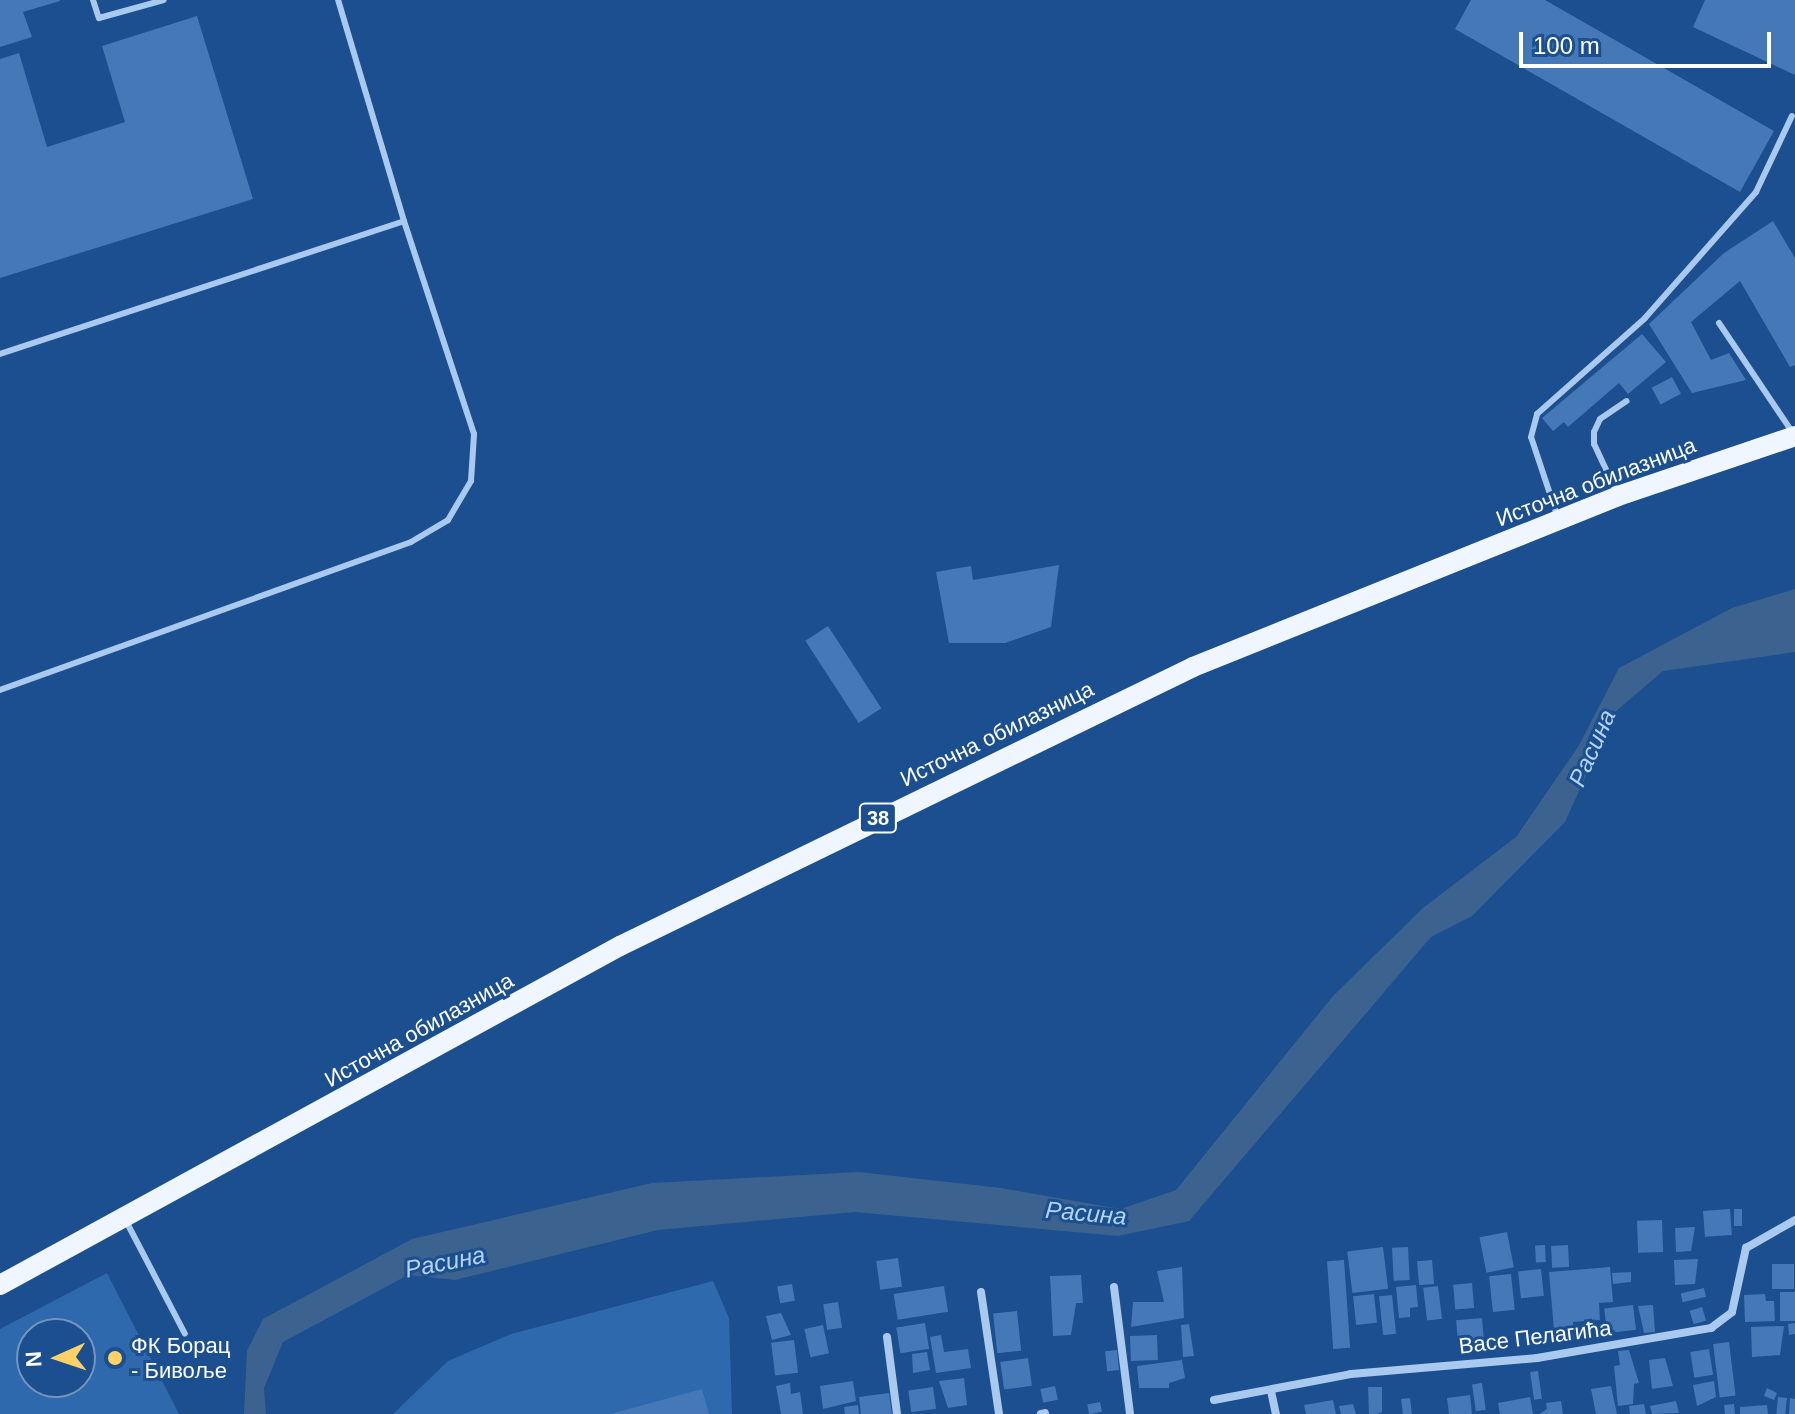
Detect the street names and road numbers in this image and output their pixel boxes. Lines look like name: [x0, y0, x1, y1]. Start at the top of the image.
street label: Источна обилазница: [1492, 432, 1700, 532]
street label: Источна обилазница: [896, 676, 1098, 792]
road number: 38: [858, 802, 898, 834]
street label: Источна обилазница: [320, 967, 518, 1093]
street label: Васе Пелагића: [1457, 1315, 1613, 1359]

